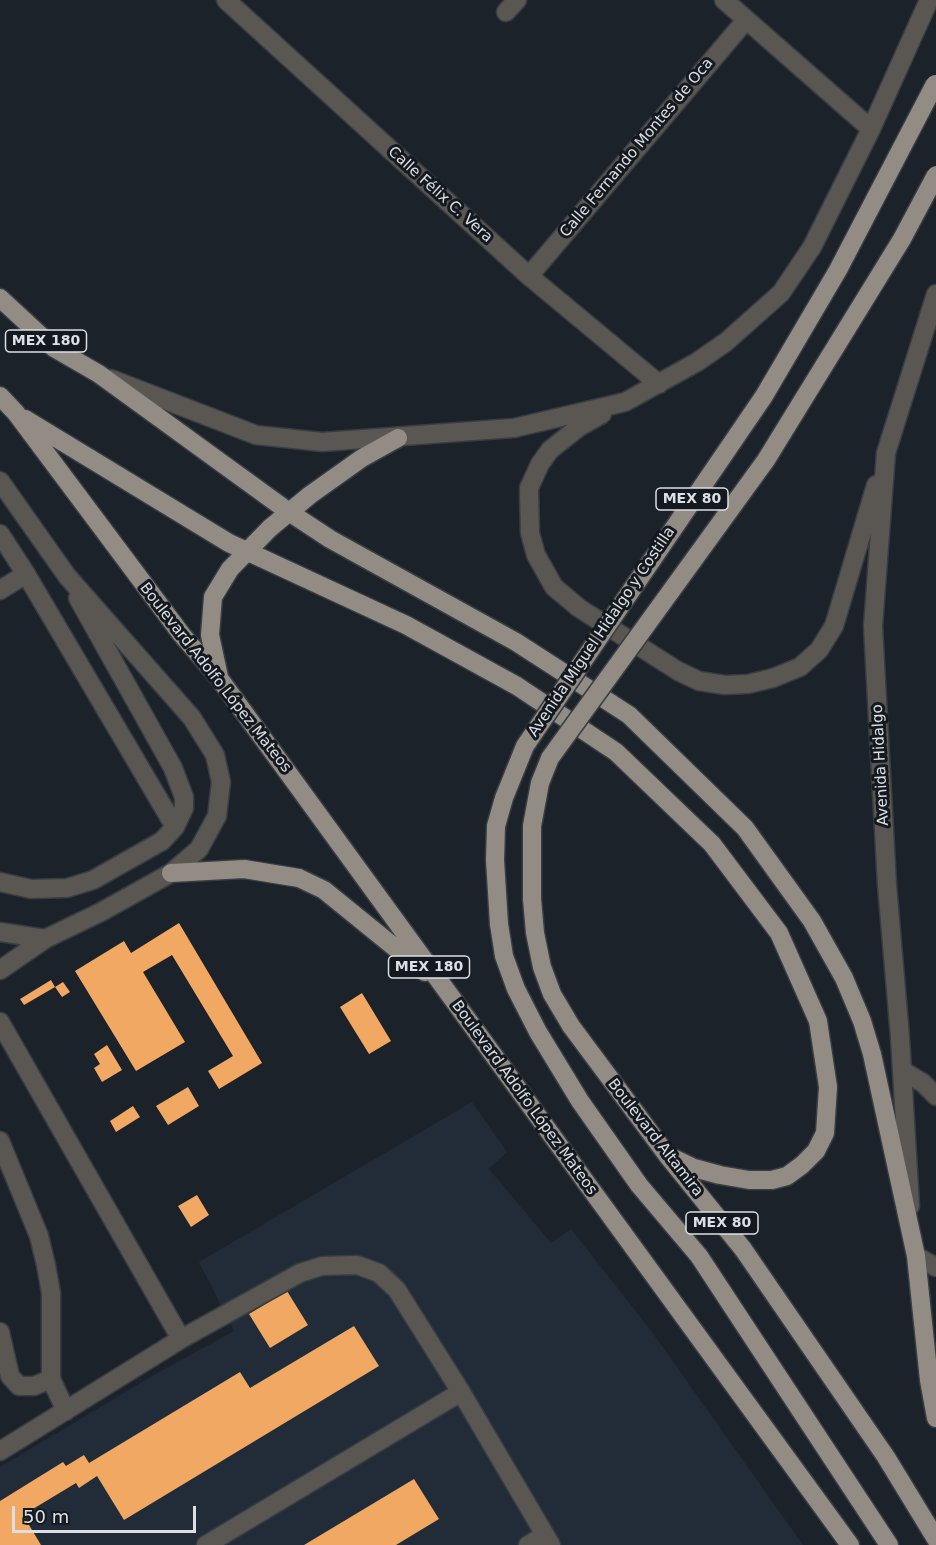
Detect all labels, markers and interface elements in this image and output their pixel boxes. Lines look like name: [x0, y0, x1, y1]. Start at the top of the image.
street label: Calle Fernando Montes de Oca: [557, 55, 717, 241]
street label: Calle Félix C. Vera: [384, 143, 496, 247]
road number: MEX 180: [6, 330, 86, 352]
road number: MEX 80: [656, 488, 728, 510]
street label: Avenida Miguel Hidalgo y Costilla: [525, 524, 679, 740]
street label: Boulevard Adolfo López Mateos: [135, 580, 295, 776]
street label: Avenida Hidalgo: [869, 704, 893, 826]
road number: MEX 180: [388, 956, 470, 978]
street label: Boulevard Adolfo López Mateos: [447, 997, 601, 1199]
street label: Boulevard Altamira: [603, 1076, 707, 1200]
road number: MEX 80: [686, 1212, 758, 1234]
scale bar: [15, 1494, 200, 1532]
text: 50 m: [23, 1506, 69, 1527]

